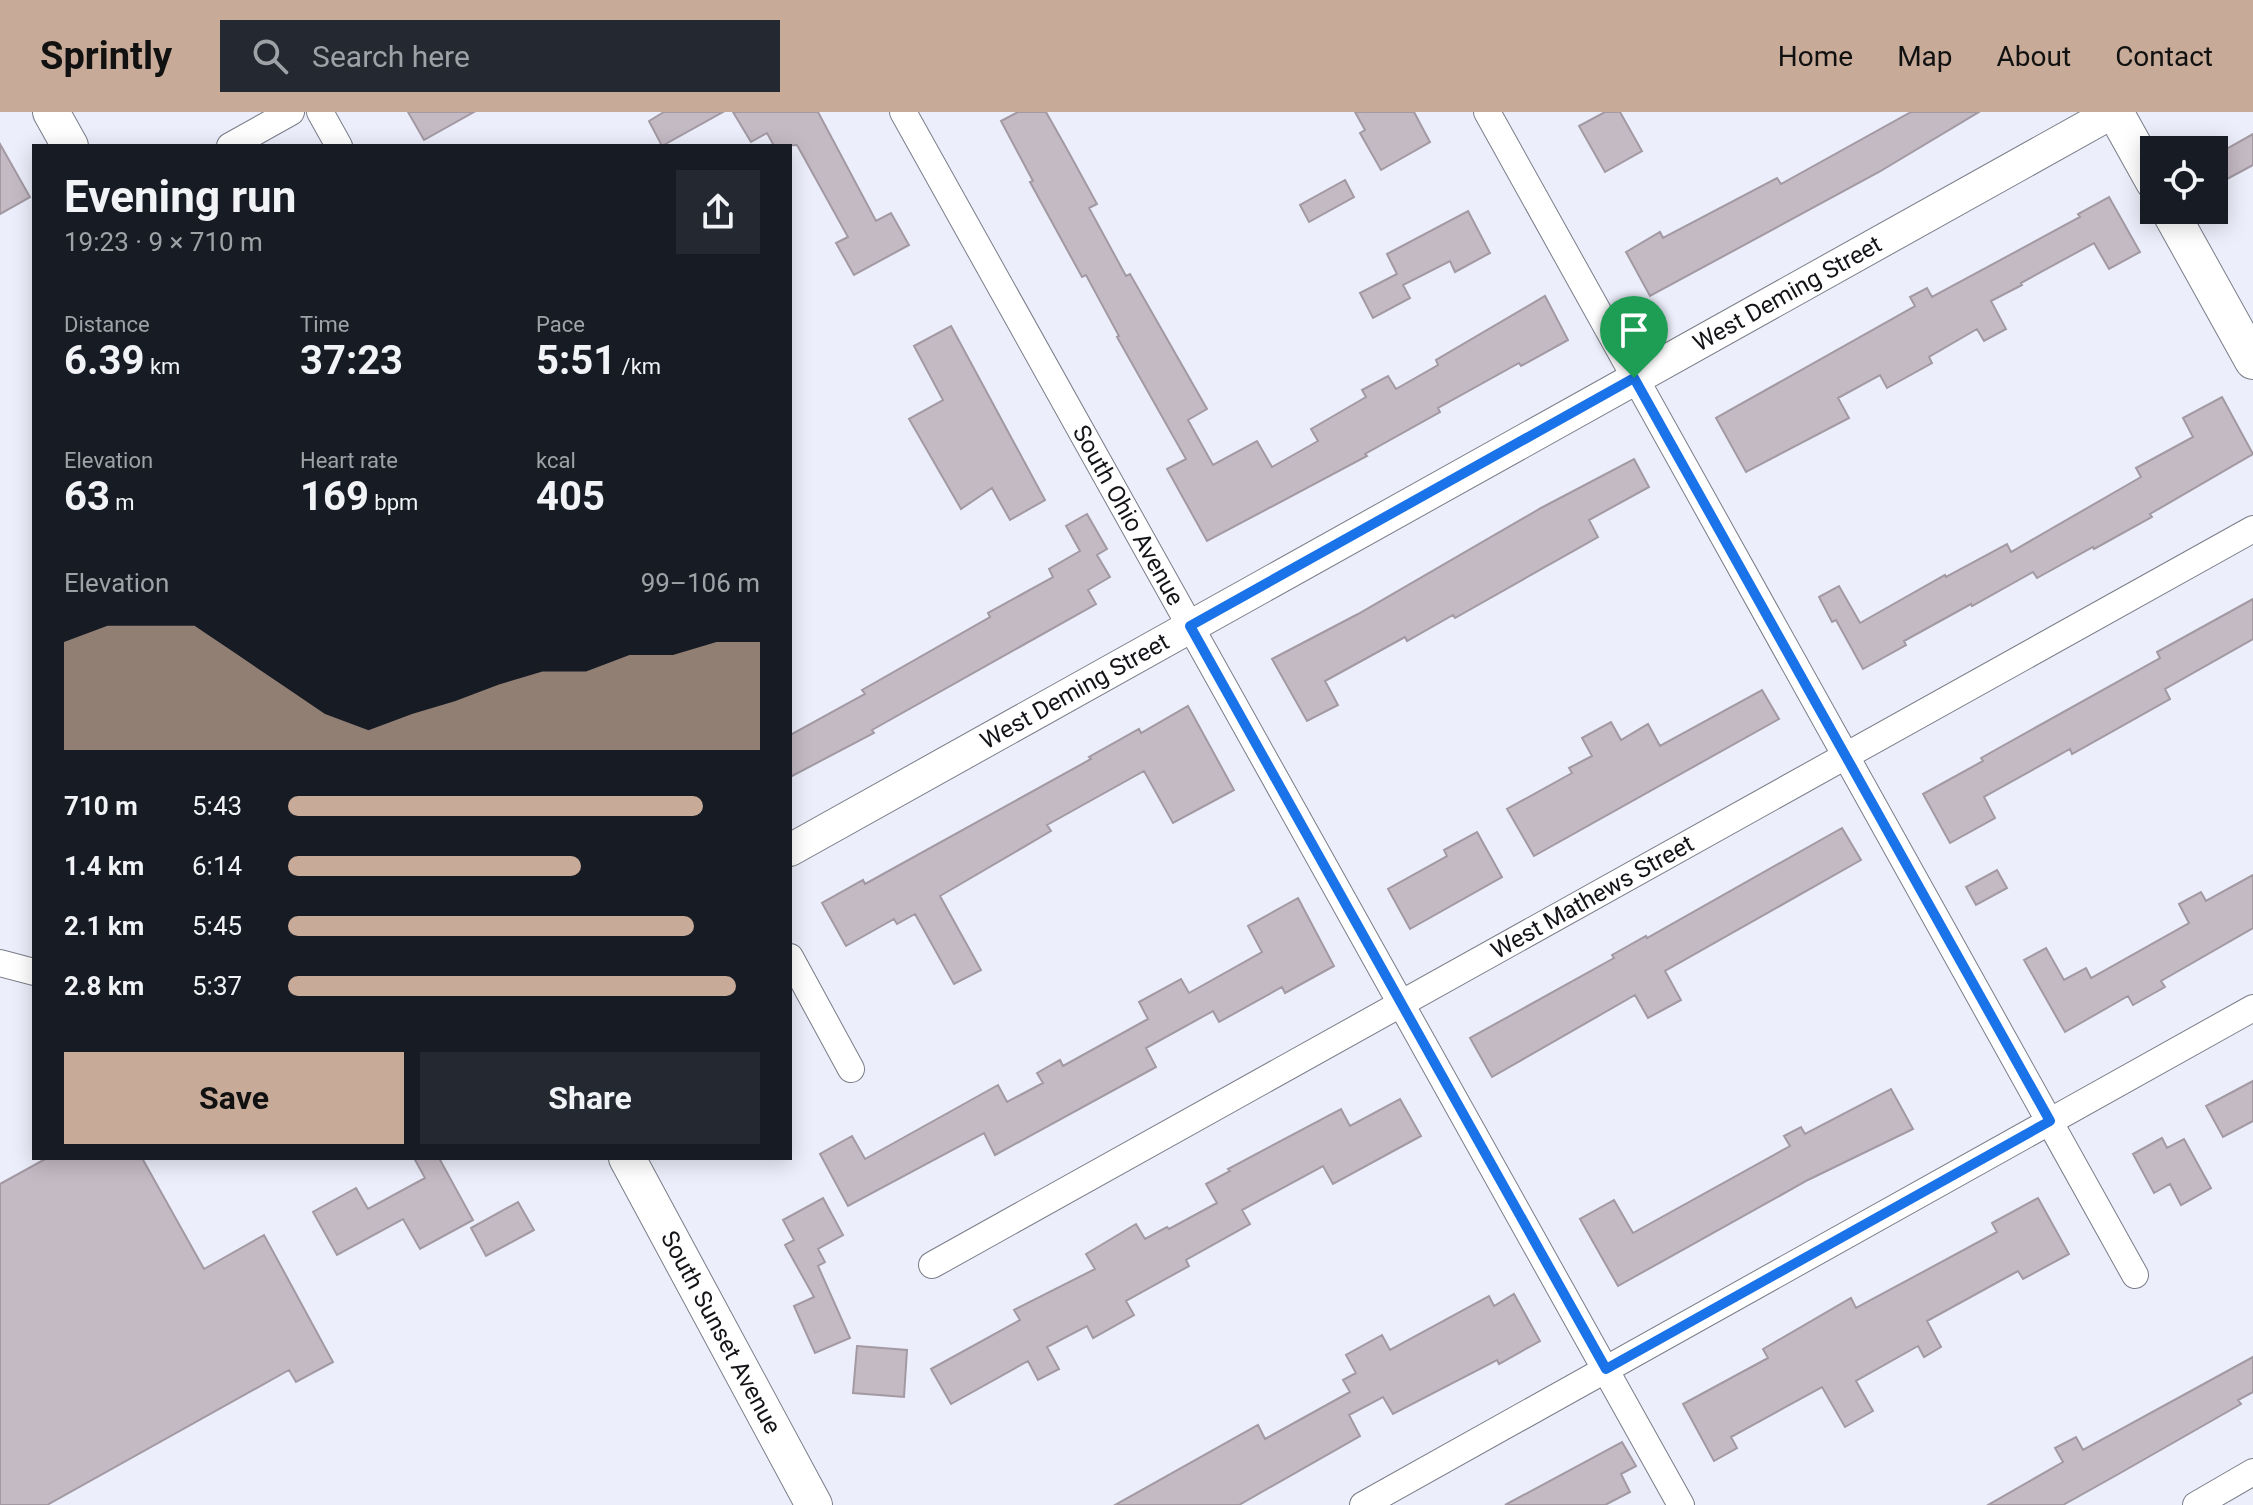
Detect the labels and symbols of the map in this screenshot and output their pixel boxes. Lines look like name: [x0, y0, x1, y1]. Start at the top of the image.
street label: West Deming Street: [1688, 230, 1887, 357]
pin: [1600, 296, 1668, 378]
street label: South Ohio Avenue: [1067, 420, 1190, 610]
street label: West Deming Street: [976, 627, 1174, 755]
street label: West Mathews Street: [1486, 829, 1699, 965]
street label: South Sunset Avenue: [655, 1226, 787, 1439]

